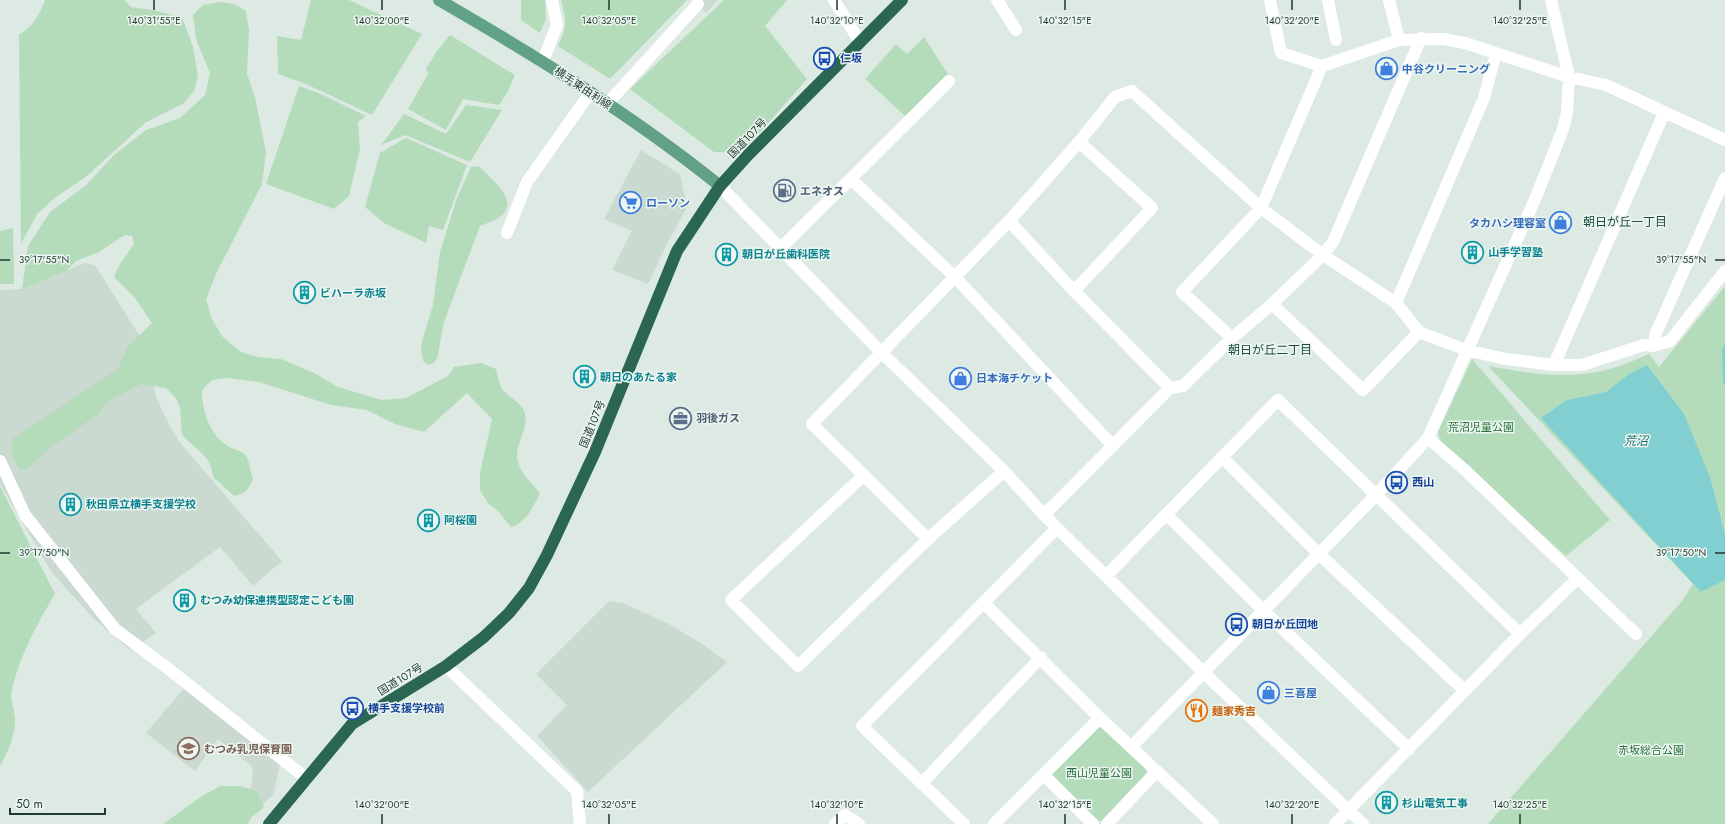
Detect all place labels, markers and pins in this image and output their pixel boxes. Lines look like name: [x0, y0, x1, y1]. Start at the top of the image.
bus stop icon: 仁坂: [812, 45, 838, 71]
place label: 仁坂: [840, 50, 862, 66]
shop icon: 中谷クリーニング: [1374, 56, 1400, 82]
place label: 中谷クリーニング: [1402, 61, 1490, 77]
fuel station icon: エネオス: [772, 178, 798, 204]
place label: エネオス: [800, 183, 844, 199]
supermarket icon: ローソン: [617, 190, 643, 216]
place label: ローソン: [646, 195, 690, 211]
shop icon: タカハシ理容室: [1548, 210, 1574, 236]
place label: タカハシ理容室: [1469, 215, 1546, 231]
building icon: 山手学習塾: [1459, 239, 1485, 265]
building icon: 朝日が丘歯科医院: [713, 241, 739, 267]
place label: 山手学習塾: [1488, 244, 1543, 260]
place label: 朝日が丘歯科医院: [742, 246, 830, 262]
building icon: ビハーラ赤坂: [292, 280, 318, 306]
place label: ビハーラ赤坂: [320, 285, 386, 301]
building icon: 朝日のあたる家: [571, 364, 597, 390]
shop icon: 日本海チケット: [948, 365, 974, 391]
place label: 朝日のあたる家: [600, 369, 677, 385]
place label: 日本海チケット: [976, 370, 1053, 386]
office icon: 羽後ガス: [667, 405, 693, 431]
place label: 羽後ガス: [696, 410, 740, 426]
bus stop icon: 西山: [1383, 469, 1409, 495]
place label: 西山: [1412, 474, 1434, 490]
building icon: 秋田県立横手支援学校: [58, 491, 84, 517]
place label: 秋田県立横手支援学校: [86, 496, 196, 512]
building icon: 阿桜園: [416, 507, 442, 533]
place label: 阿桜園: [444, 512, 477, 528]
building icon: むつみ幼保連携型認定こども園: [172, 587, 198, 613]
place label: むつみ幼保連携型認定こども園: [200, 592, 354, 608]
bus stop icon: 朝日が丘団地: [1223, 611, 1249, 637]
place label: 朝日が丘団地: [1252, 616, 1318, 632]
shop icon: 三喜屋: [1256, 680, 1282, 706]
place label: 三喜屋: [1284, 685, 1317, 701]
bus stop icon: 横手支援学校前: [339, 695, 365, 721]
restaurant icon: 麺家秀吉: [1184, 698, 1210, 724]
place label: 横手支援学校前: [368, 700, 445, 716]
place label: 麺家秀吉: [1211, 703, 1256, 719]
school or university icon: むつみ乳児保育園: [175, 736, 201, 762]
place label: むつみ乳児保育園: [204, 741, 292, 757]
building icon: 杉山電気工事: [1374, 790, 1400, 816]
place label: 杉山電気工事: [1402, 795, 1468, 811]

